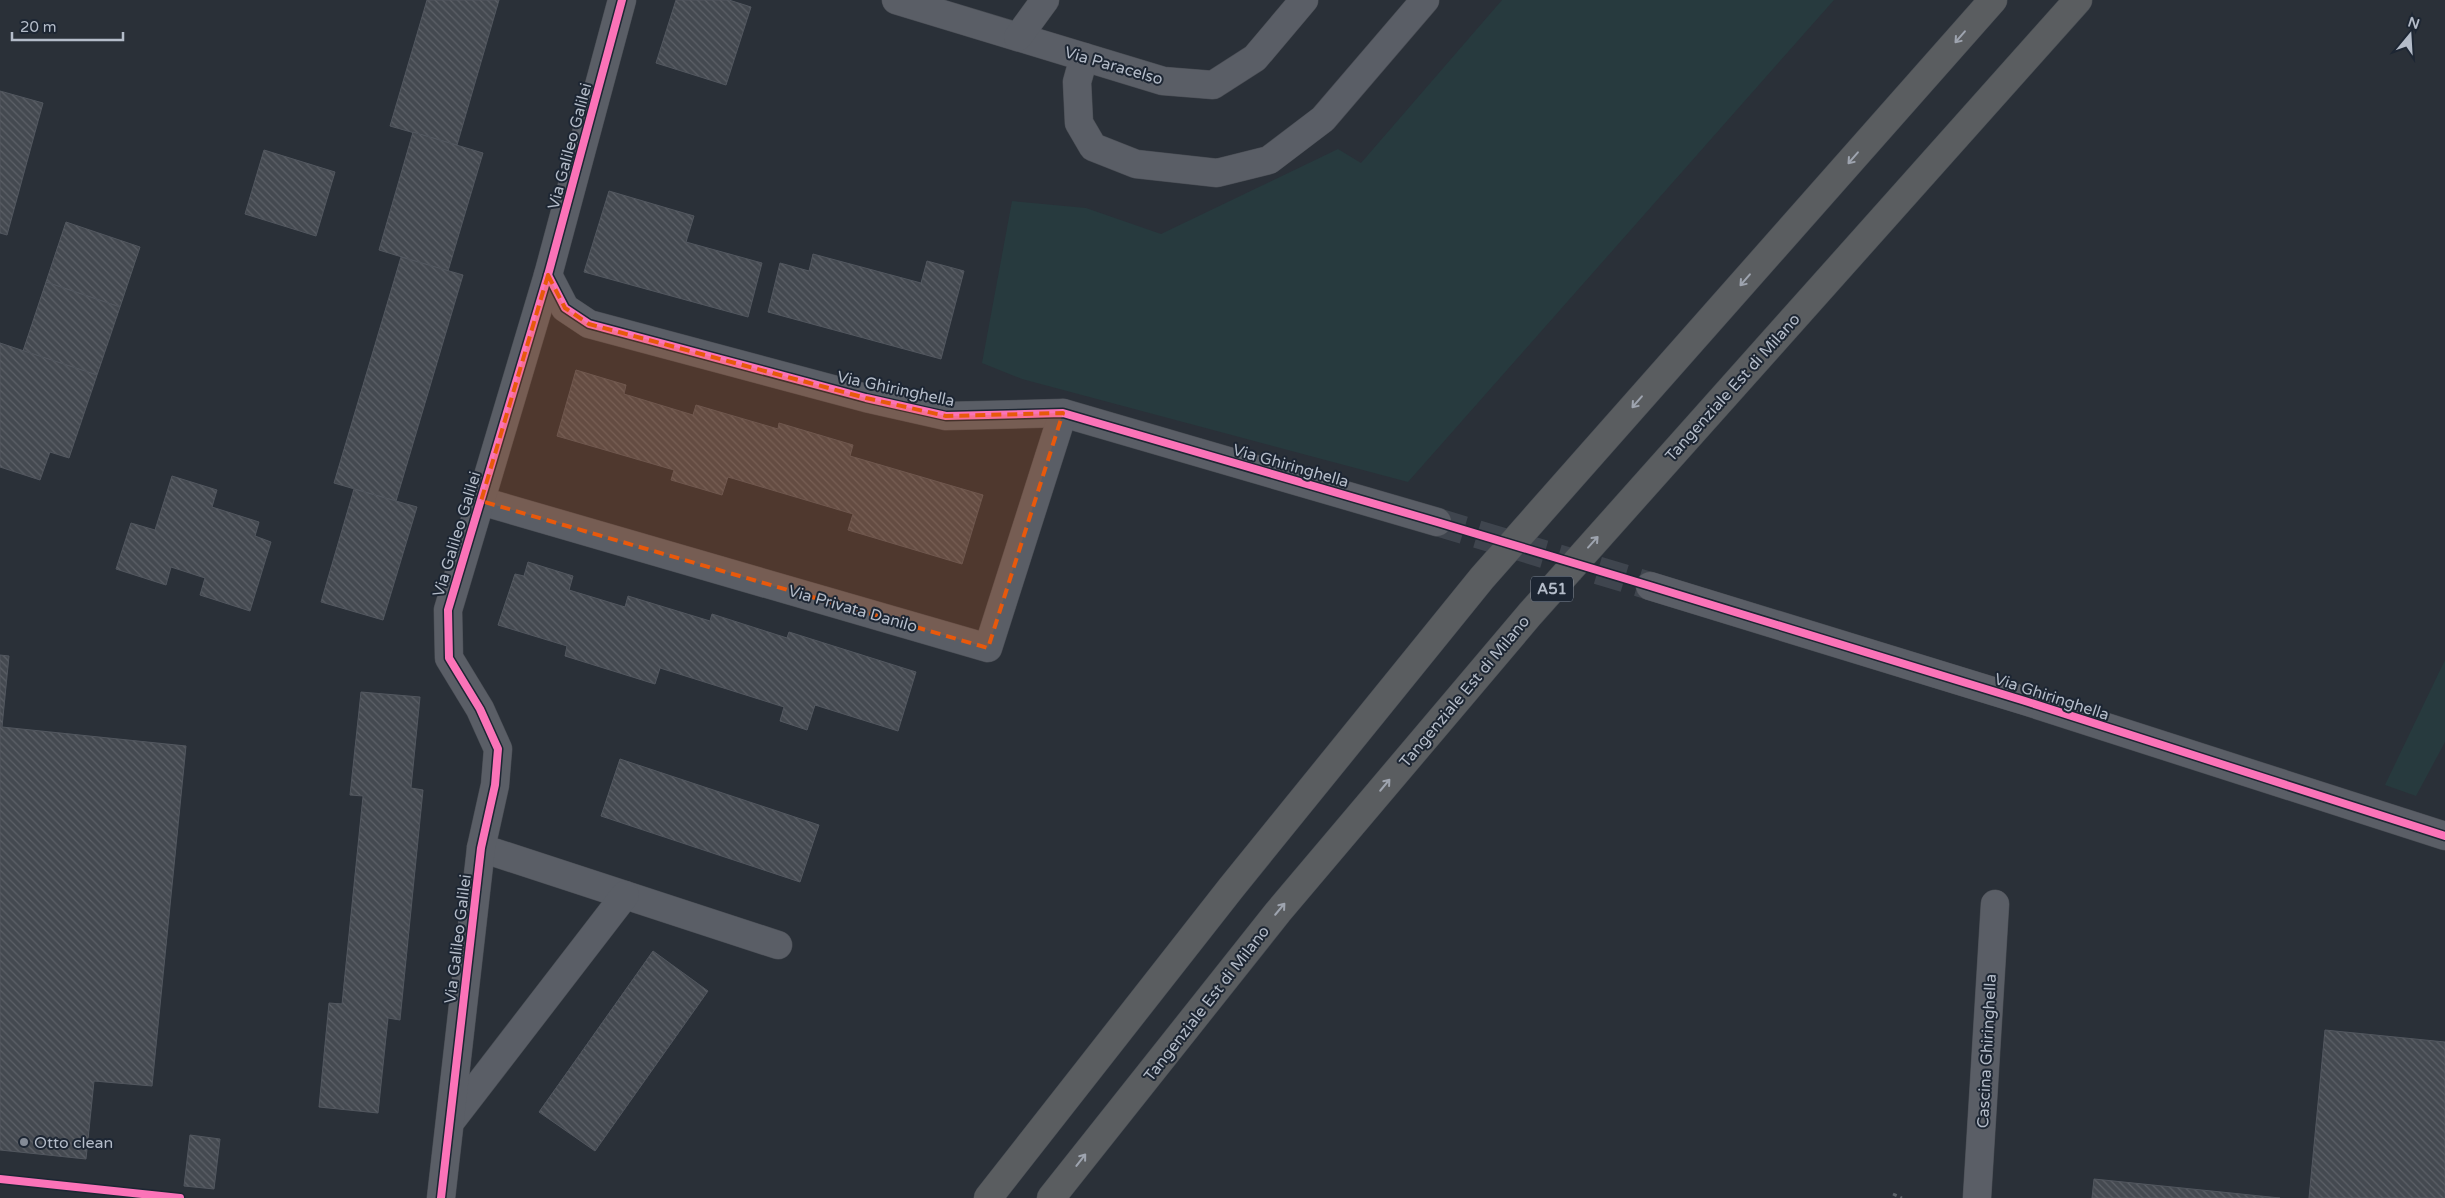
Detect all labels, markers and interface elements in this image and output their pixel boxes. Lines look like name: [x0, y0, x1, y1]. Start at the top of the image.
scale bar: [12, 10, 124, 42]
north arrow: [2385, 10, 2435, 60]
text: N: [2406, 13, 2422, 33]
text: 20 m: [20, 18, 57, 36]
one-way arrow: [1955, 30, 1966, 43]
street label: Via Paracelso: [1062, 42, 1165, 90]
street label: Via Galileo Galilei: [543, 81, 596, 212]
one-way arrow: [1847, 152, 1859, 165]
one-way arrow: [1740, 273, 1751, 286]
street label: Tangenziale Est di Milano: [1661, 310, 1804, 466]
street label: Via Ghiringhella: [835, 367, 956, 411]
one-way arrow: [1632, 395, 1643, 408]
street label: Via Ghiringhella: [1230, 440, 1351, 492]
street label: Via Galileo Galilei: [428, 469, 486, 599]
one-way arrow: [1588, 536, 1599, 549]
road number: A51: [1531, 576, 1573, 602]
street label: Via Privata Danilo: [786, 581, 920, 637]
street label: Tangenziale Est di Milano: [1395, 612, 1534, 772]
street label: Via Ghiringhella: [1992, 669, 2112, 725]
one-way arrow: [1379, 779, 1390, 792]
street label: Via Galileo Galilei: [440, 873, 476, 1005]
one-way arrow: [1274, 903, 1285, 916]
street label: Tangenziale Est di Milano: [1140, 922, 1274, 1086]
street label: Cascina Ghiringhella: [1973, 973, 2001, 1129]
place label: Otto clean: [34, 1133, 113, 1153]
marker: Otto clean: [18, 1136, 30, 1148]
one-way arrow: [1076, 1154, 1087, 1167]

